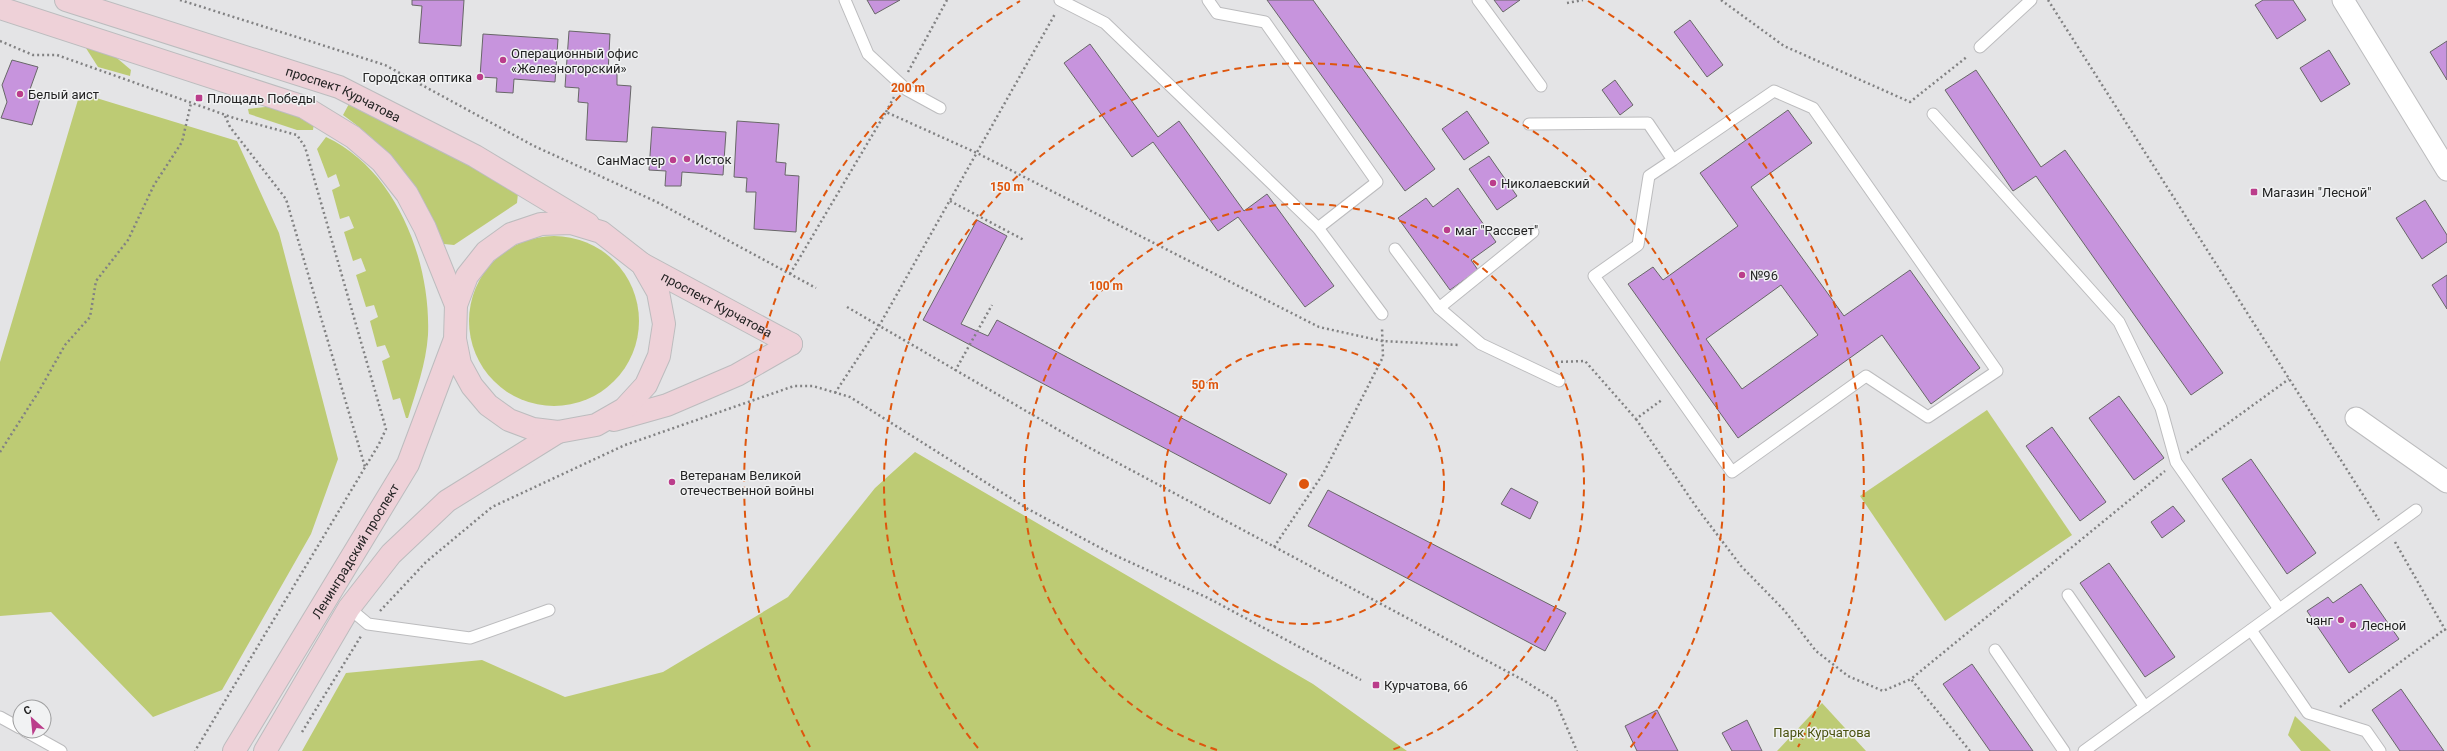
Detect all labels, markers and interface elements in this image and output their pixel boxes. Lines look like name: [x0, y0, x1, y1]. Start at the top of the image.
place label: Операционный офис «Железногорский»: [511, 46, 638, 76]
marker: Операционный офис «Железногорский»: [498, 55, 508, 65]
street label: проспект Курчатова: [284, 63, 403, 125]
place label: Городская оптика: [362, 70, 472, 85]
marker: Городская оптика: [475, 72, 485, 82]
text: 200 m: [891, 81, 925, 95]
place label: Белый аист: [28, 87, 99, 102]
marker: Белый аист: [15, 89, 25, 99]
place label: Площадь Победы: [207, 91, 316, 106]
marker: Площадь Победы: [194, 93, 204, 103]
place label: Исток: [695, 152, 732, 167]
place label: СанМастер: [597, 153, 665, 168]
marker: Исток: [682, 154, 692, 164]
marker: СанМастер: [668, 155, 678, 165]
place label: Николаевский: [1501, 176, 1590, 191]
marker: Николаевский: [1488, 178, 1498, 188]
text: 150 m: [990, 180, 1024, 194]
place label: Магазин "Лесной": [2262, 185, 2371, 200]
marker: Магазин "Лесной": [2249, 187, 2259, 197]
place label: маг "Рассвет": [1455, 223, 1538, 238]
marker: маг "Рассвет": [1442, 225, 1452, 235]
street label: проспект Курчатова: [659, 268, 775, 340]
place label: №96: [1750, 268, 1778, 283]
marker: №96: [1737, 270, 1747, 280]
text: 100 m: [1089, 279, 1123, 293]
text: 50 m: [1191, 378, 1219, 392]
place label: Ветеранам Великой отечественной войны: [680, 468, 814, 498]
marker: Ветеранам Великой отечественной войны: [667, 477, 677, 487]
centre of rings: [1297, 477, 1311, 491]
street label: Ленинградский проспект: [309, 481, 402, 621]
place label: чанг: [2306, 613, 2334, 628]
marker: чанг: [2336, 615, 2346, 625]
place label: Лесной: [2361, 618, 2406, 633]
marker: Лесной: [2348, 620, 2358, 630]
place label: Курчатова, 66: [1384, 678, 1468, 693]
marker: Курчатова, 66: [1371, 680, 1381, 690]
north arrow: [12, 699, 52, 739]
text: С: [22, 703, 34, 718]
park label: Парк Курчатова: [1773, 725, 1871, 740]

